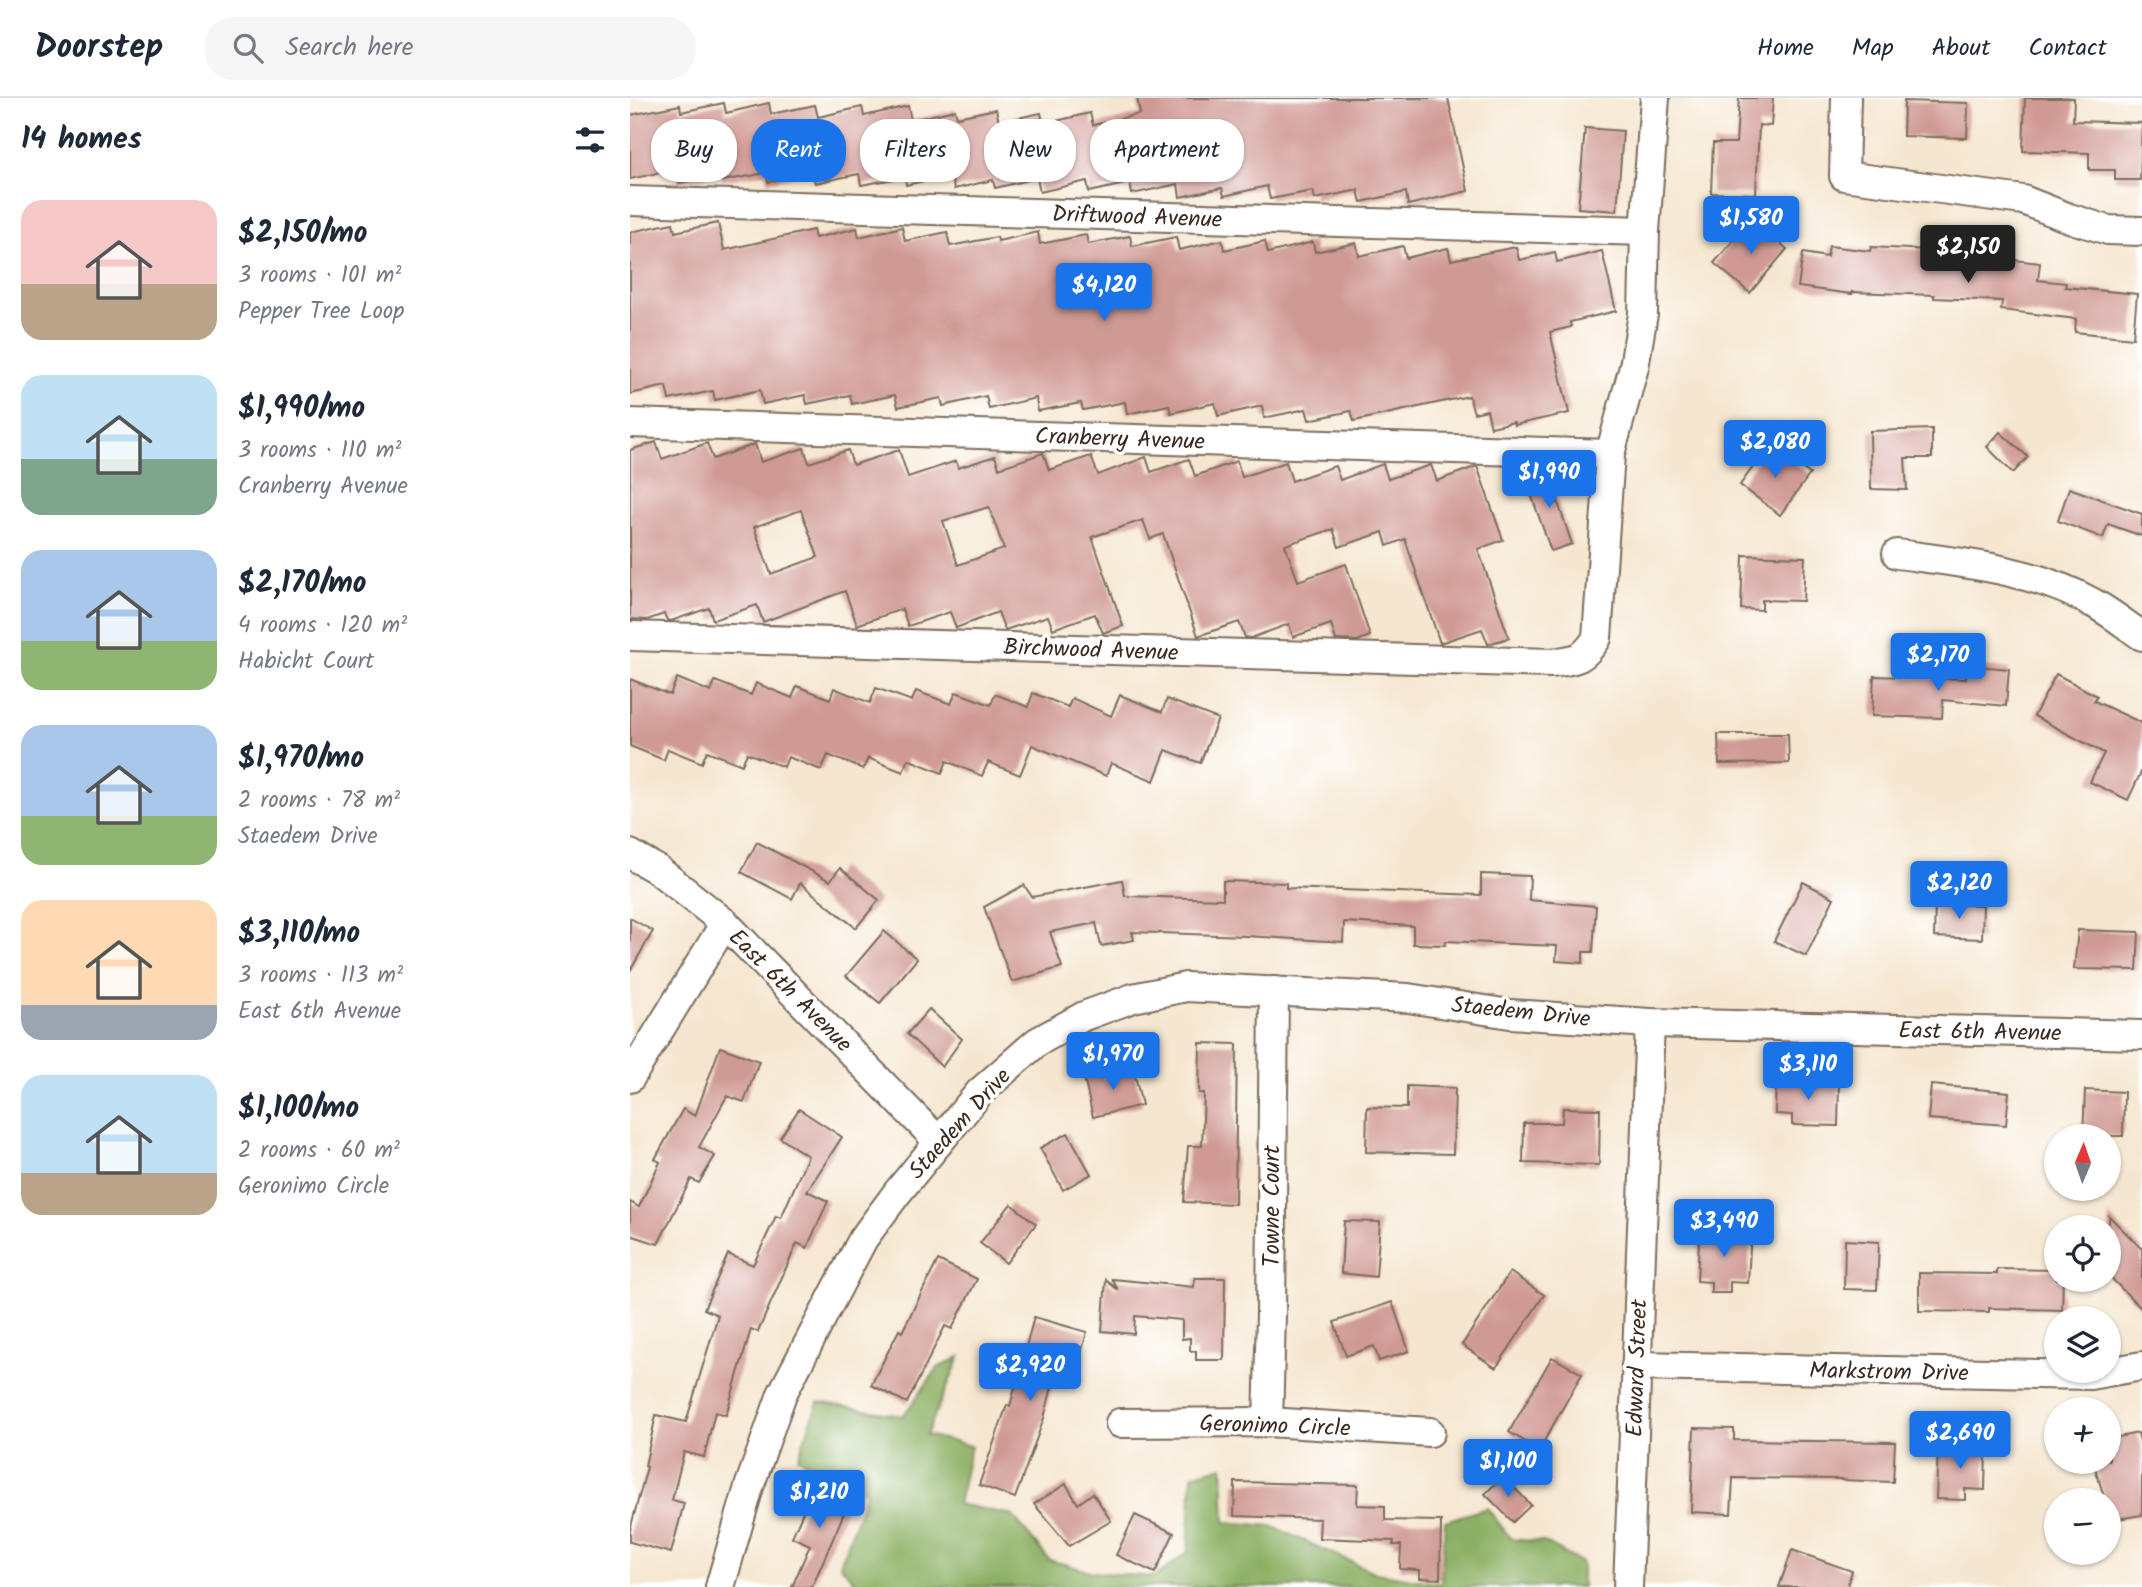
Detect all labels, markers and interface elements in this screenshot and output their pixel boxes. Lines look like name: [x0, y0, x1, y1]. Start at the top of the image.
search box: [205, 17, 695, 80]
text: Doorstep: [35, 22, 163, 75]
text: Search here: [285, 27, 413, 69]
icon: search: [229, 29, 267, 67]
text: Home: [1757, 29, 1814, 68]
text: Map: [1852, 29, 1894, 68]
text: About: [1932, 29, 1990, 68]
text: Contact: [2028, 29, 2107, 68]
text: 14 homes: [21, 116, 142, 164]
chip: Buy: [651, 119, 737, 182]
chip: Rent: [751, 119, 846, 182]
chip: Filters: [860, 119, 970, 182]
chip: New: [984, 119, 1076, 182]
chip: Apartment: [1090, 119, 1244, 182]
icon: filters: [571, 121, 609, 159]
street label: Driftwood Avenue: [1051, 197, 1223, 239]
pin: $1,580: [1694, 197, 1808, 256]
text: $1,580: [1719, 201, 1783, 237]
text: $2,150/mo: [238, 210, 367, 258]
pin: $2,150: [1911, 226, 2025, 285]
icon: home: [77, 228, 161, 312]
text: $2,150: [1936, 230, 2000, 266]
text: 3 rooms · 101 m²: [238, 258, 401, 294]
pin: $4,120: [1047, 264, 1161, 323]
text: $4,120: [1072, 268, 1136, 304]
text: Pepper Tree Loop: [238, 294, 404, 330]
text: $1,990/mo: [238, 385, 365, 433]
icon: home: [77, 403, 161, 487]
street label: Cranberry Avenue: [1034, 419, 1205, 461]
pin: $2,080: [1718, 420, 1832, 480]
text: $2,080: [1740, 425, 1810, 461]
text: 3 rooms · 110 m²: [238, 433, 401, 469]
pin: $1,990: [1492, 450, 1606, 510]
text: $1,990: [1518, 455, 1580, 491]
text: Cranberry Avenue: [238, 469, 408, 505]
text: $2,170/mo: [238, 560, 366, 608]
icon: home: [77, 578, 161, 662]
text: 4 rooms · 120 m²: [238, 608, 407, 644]
street label: Birchwood Avenue: [1003, 630, 1179, 672]
pin: $2,170: [1881, 634, 1995, 693]
text: $2,170: [1907, 638, 1969, 674]
text: Habicht Court: [238, 644, 374, 680]
text: $1,970/mo: [238, 735, 364, 783]
icon: home: [77, 753, 161, 837]
text: 2 rooms · 78 m²: [238, 783, 400, 819]
text: Staedem Drive: [238, 819, 378, 855]
pin: $2,120: [1902, 862, 2016, 921]
text: $2,120: [1926, 866, 1992, 902]
text: $3,110/mo: [238, 910, 360, 958]
street label: East 6th Avenue: [719, 921, 860, 1062]
icon: home: [77, 928, 161, 1012]
text: 3 rooms · 113 m²: [238, 958, 403, 994]
street label: Staedem Drive: [1449, 988, 1592, 1038]
text: East 6th Avenue: [238, 994, 401, 1030]
street label: East 6th Avenue: [1898, 1014, 2062, 1052]
pin: $1,970: [1056, 1032, 1170, 1092]
text: $1,970: [1083, 1037, 1143, 1073]
pin: $3,110: [1751, 1042, 1865, 1102]
text: $3,110: [1779, 1047, 1837, 1083]
street label: Staedem Drive: [900, 1060, 1021, 1188]
text: $1,100/mo: [238, 1085, 359, 1133]
icon: home: [77, 1103, 161, 1187]
north arrow: [2044, 1124, 2121, 1200]
map controls: [2044, 1124, 2121, 1565]
text: 2 rooms · 60 m²: [238, 1133, 400, 1169]
street label: Towne Court: [1255, 1144, 1291, 1267]
text: Geronimo Circle: [238, 1169, 389, 1205]
pin: $3,490: [1667, 1200, 1781, 1259]
text: $3,490: [1690, 1204, 1758, 1240]
button: locate: [2044, 1215, 2121, 1292]
street label: Edward Street: [1618, 1297, 1658, 1438]
button: layers: [2044, 1306, 2121, 1383]
pin: $2,920: [973, 1344, 1087, 1403]
text: $2,920: [995, 1348, 1065, 1384]
street label: Markstrom Drive: [1809, 1354, 1969, 1392]
button: +: [2044, 1397, 2121, 1474]
street label: Geronimo Circle: [1199, 1406, 1351, 1448]
pin: $2,690: [1903, 1412, 2017, 1471]
text: $2,690: [1926, 1416, 1994, 1452]
pin: $1,100: [1451, 1440, 1565, 1499]
text: $1,100: [1479, 1444, 1537, 1480]
pin: $1,210: [762, 1470, 876, 1530]
text: $1,210: [790, 1475, 848, 1511]
button: −: [2044, 1488, 2121, 1565]

